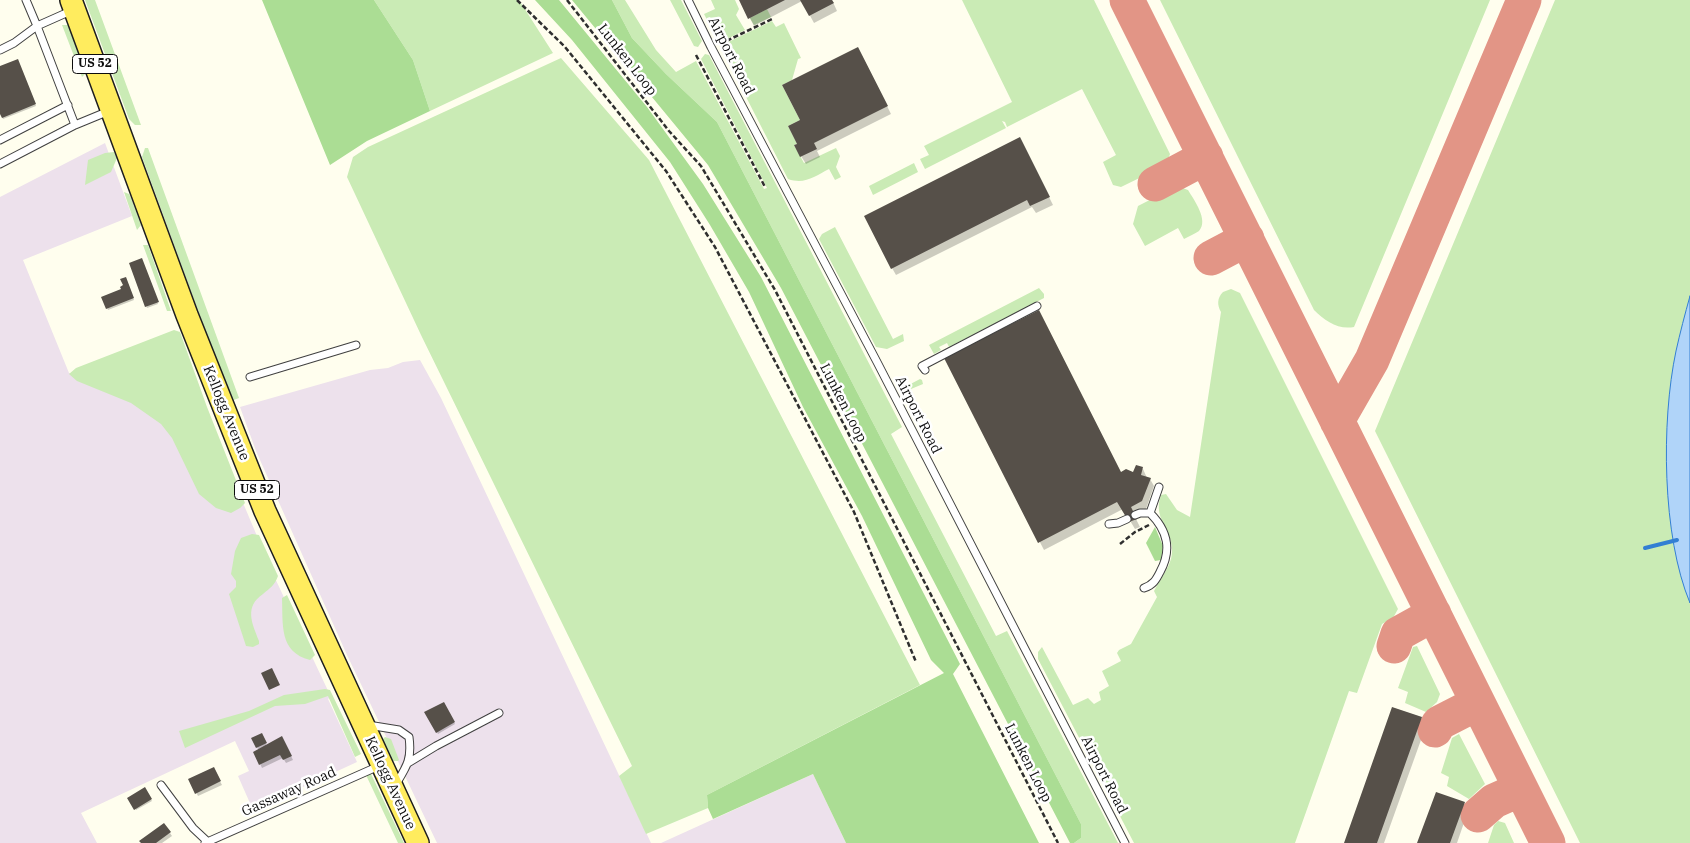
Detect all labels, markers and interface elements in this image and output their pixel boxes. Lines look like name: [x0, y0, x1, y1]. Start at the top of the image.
street label: Airport Road: [704, 14, 758, 98]
street label: Lunken Loop: [594, 21, 660, 99]
road number: US 52: [72, 54, 118, 74]
street label: Lunken Loop: [816, 361, 870, 445]
street label: Kellogg Avenue: [199, 363, 253, 463]
street label: Airport Road: [891, 373, 945, 457]
road number: US 52: [234, 480, 280, 500]
street label: Lunken Loop: [1001, 721, 1055, 805]
street label: Airport Road: [1077, 733, 1131, 817]
street label: Kellogg Avenue: [361, 734, 419, 832]
street label: Gassaway Road: [239, 764, 339, 820]

